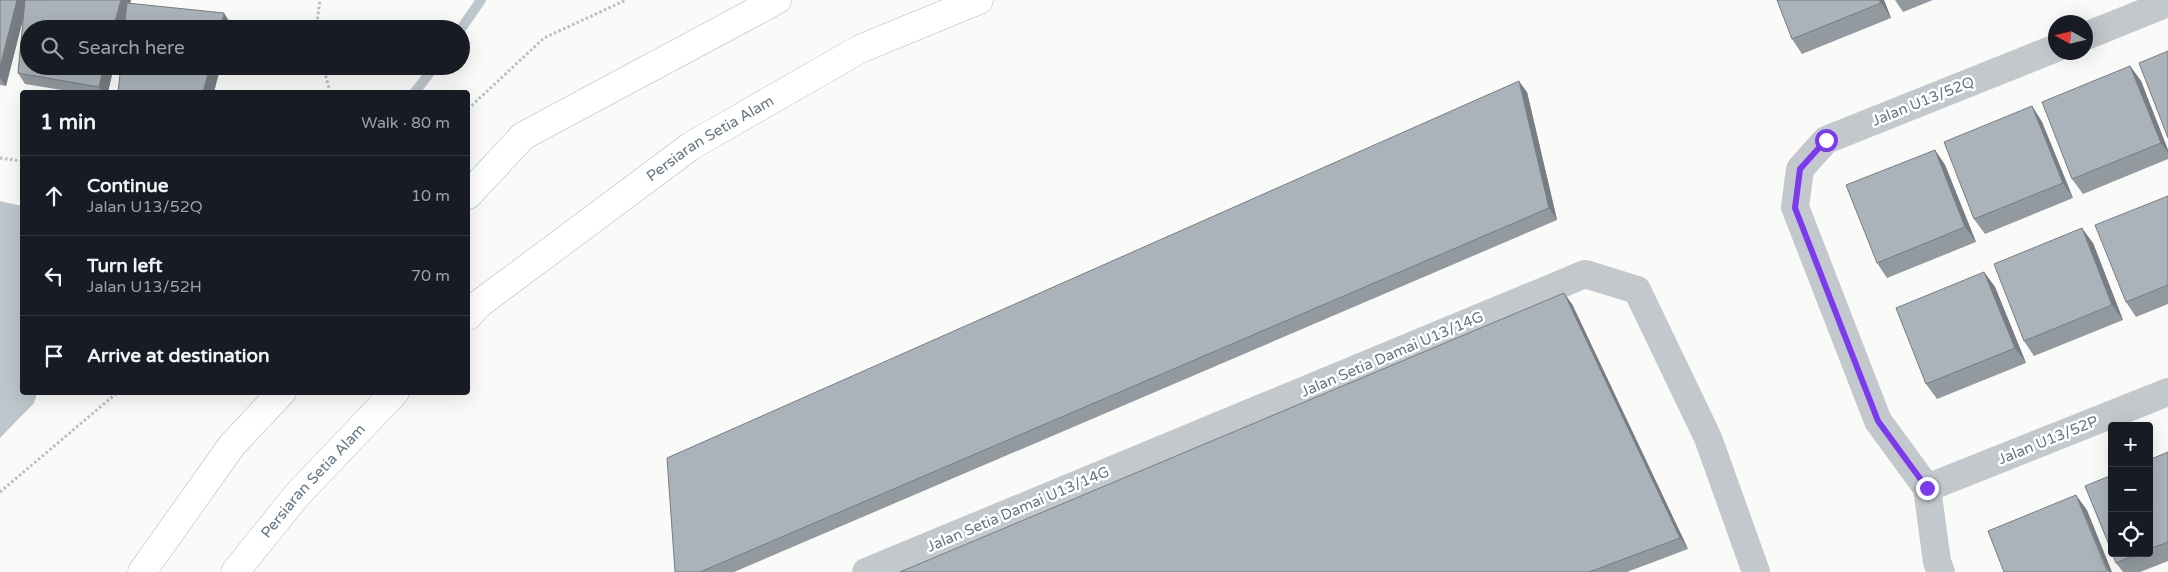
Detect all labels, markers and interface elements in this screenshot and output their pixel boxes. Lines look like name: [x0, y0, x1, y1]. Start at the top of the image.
north arrow: [2048, 15, 2093, 60]
search box: [20, 20, 470, 75]
icon: search: [38, 34, 66, 62]
text: Search here: [78, 37, 185, 59]
street label: Jalan U13/52Q: [1869, 72, 1977, 130]
street label: Persiaran Setia Alam: [643, 91, 777, 185]
text: 1 min: [40, 110, 96, 135]
text: Walk · 80 m: [361, 113, 450, 133]
route start: [1815, 129, 1838, 152]
text: Continue: [87, 175, 169, 197]
icon: ahead: [40, 182, 68, 210]
text: 10 m: [411, 186, 450, 206]
text: Jalan U13/52Q: [87, 197, 203, 217]
text: Turn left: [87, 255, 163, 277]
icon: left: [40, 262, 68, 290]
text: 70 m: [411, 266, 450, 286]
text: Jalan U13/52H: [87, 277, 202, 297]
street label: Jalan Setia Damai U13/14G: [1298, 307, 1486, 401]
icon: arrive: [40, 342, 68, 370]
text: Arrive at destination: [87, 345, 270, 367]
street label: Jalan U13/52P: [1995, 412, 2101, 468]
street label: Persiaran Setia Alam: [257, 420, 369, 542]
map controls: [2108, 422, 2153, 557]
button: +: [2108, 422, 2153, 467]
street label: Jalan Setia Damai U13/14G: [924, 462, 1112, 556]
button: −: [2108, 467, 2153, 512]
route end: [1916, 477, 1939, 500]
button: locate: [2108, 512, 2153, 557]

